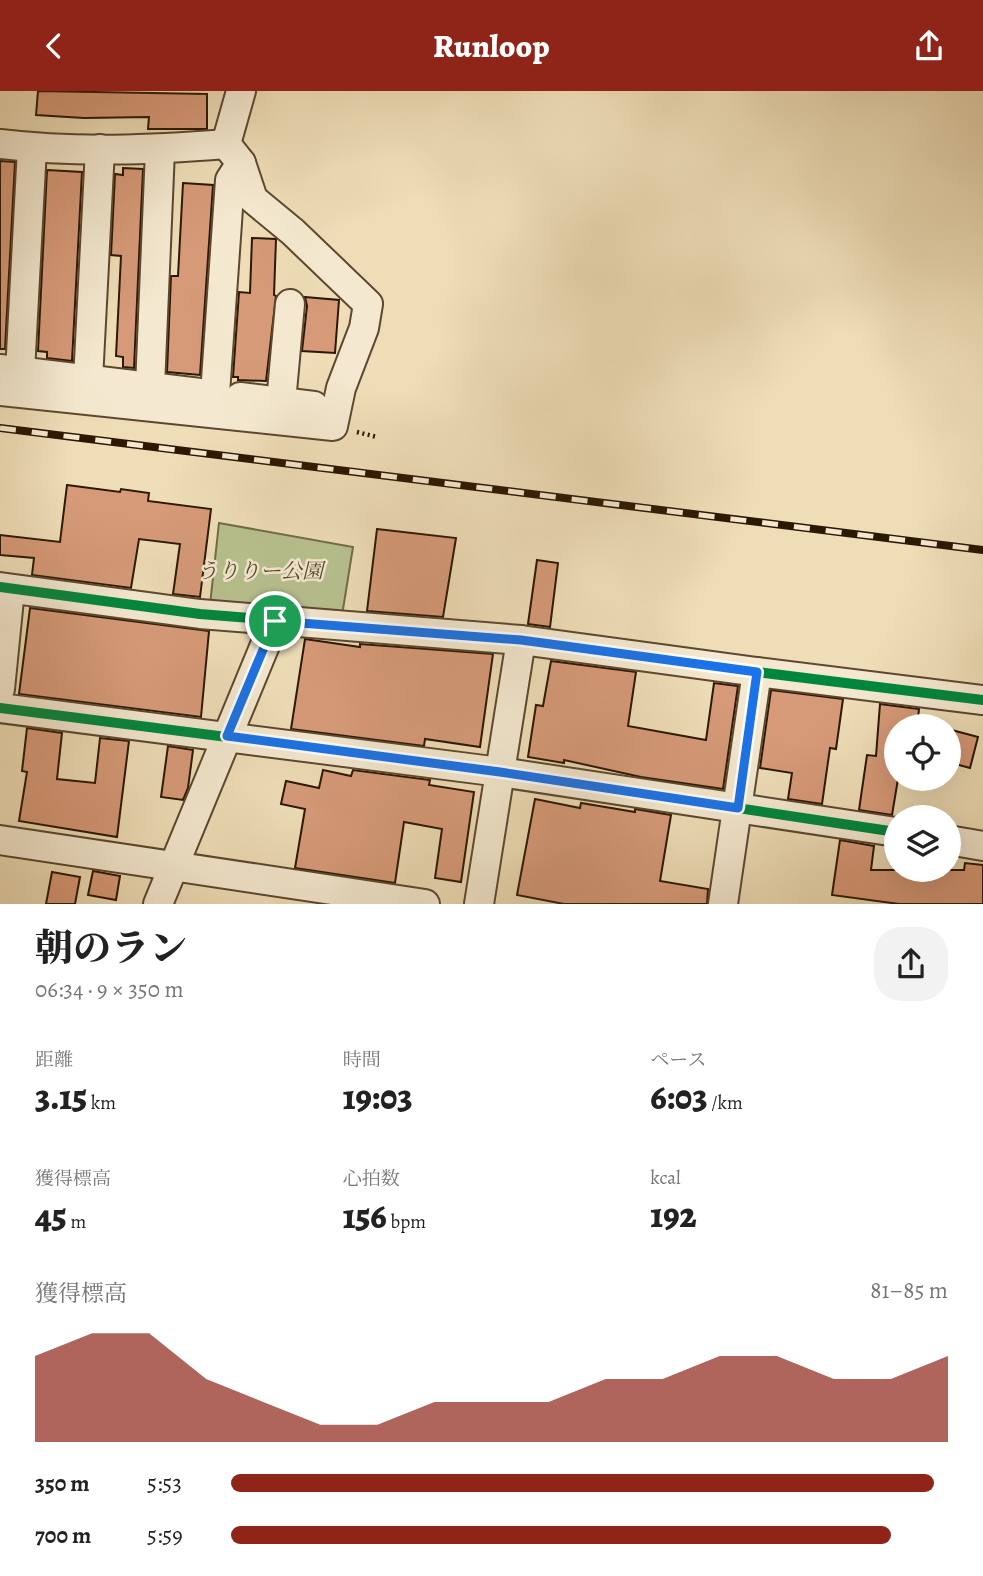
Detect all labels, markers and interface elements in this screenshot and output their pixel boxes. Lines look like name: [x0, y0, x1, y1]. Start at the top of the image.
text: Runloop: [433, 24, 550, 68]
icon: back: [35, 27, 73, 65]
icon: share: [910, 27, 948, 65]
park label: うりりー公園: [197, 557, 326, 585]
pin: [245, 591, 305, 651]
icon: arrive: [256, 602, 294, 640]
map controls: [884, 714, 961, 882]
button: locate: [884, 714, 961, 791]
button: layers: [884, 805, 961, 882]
text: 朝のラン: [35, 922, 187, 974]
button: share: [874, 927, 948, 1001]
text: 06:34 · 9 × 350 m: [35, 974, 184, 1005]
text: 距離: [35, 1047, 73, 1073]
text: 時間: [343, 1047, 381, 1073]
text: ペース: [650, 1047, 706, 1073]
text: 3.15: [35, 1073, 87, 1121]
text: 19:03: [343, 1073, 413, 1121]
text: 6:03: [650, 1073, 707, 1121]
text: km: [87, 1090, 116, 1116]
text: /km: [707, 1090, 743, 1116]
text: kcal: [650, 1165, 681, 1191]
text: 獲得標高: [35, 1166, 111, 1192]
text: 心拍数: [343, 1166, 400, 1192]
text: 192: [650, 1191, 697, 1239]
text: 45: [35, 1192, 67, 1240]
text: 156: [343, 1192, 387, 1240]
text: m: [67, 1209, 86, 1235]
text: bpm: [387, 1209, 426, 1235]
text: 81–85 m: [870, 1275, 948, 1306]
text: 獲得標高: [35, 1278, 127, 1309]
text: 350 m: [35, 1468, 90, 1499]
text: 5:53: [147, 1468, 182, 1499]
text: 700 m: [35, 1520, 91, 1551]
text: 5:59: [147, 1520, 183, 1551]

